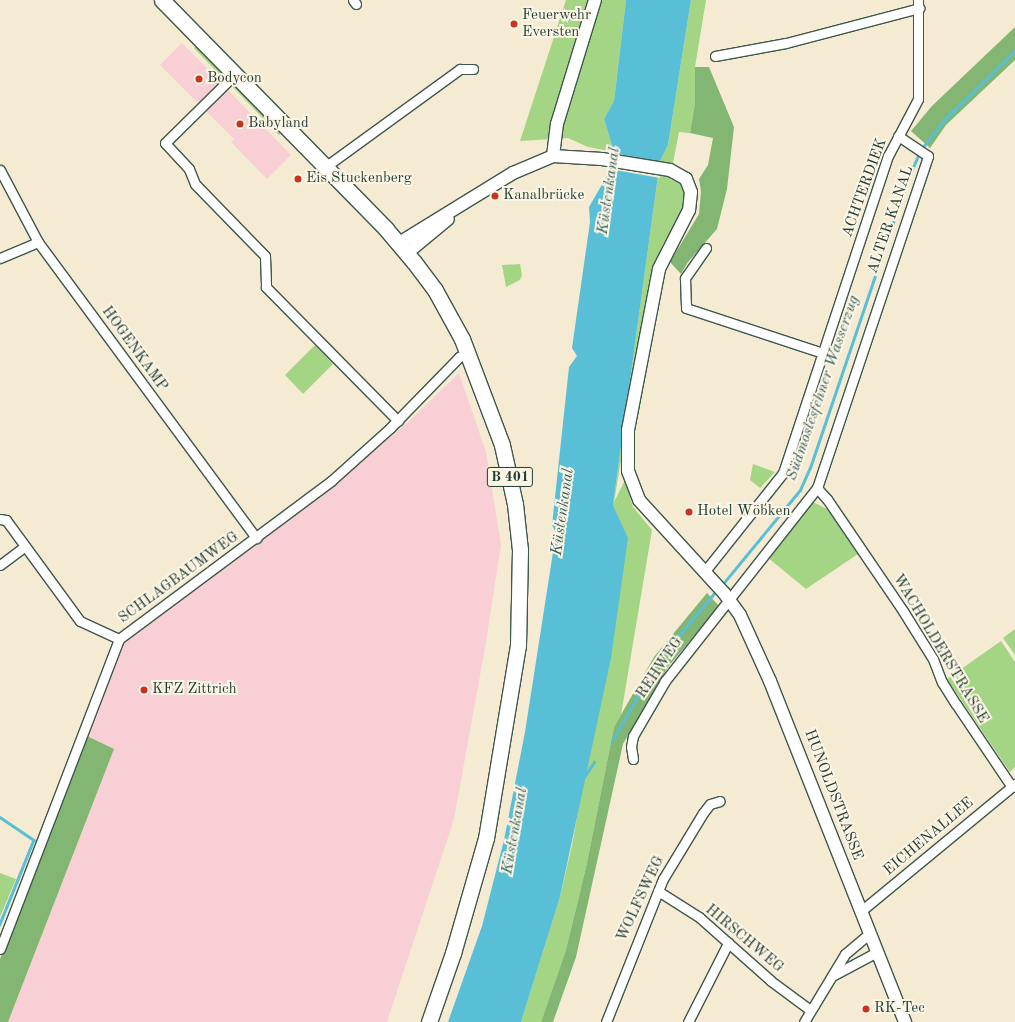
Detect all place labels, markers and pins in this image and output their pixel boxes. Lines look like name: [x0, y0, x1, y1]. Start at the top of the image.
place label: Feuerwehr Eversten: [522, 6, 591, 41]
marker: Feuerwehr Eversten: [509, 19, 519, 29]
place label: Bodycon: [207, 70, 262, 88]
marker: Bodycon: [194, 74, 204, 84]
place label: Babyland: [248, 115, 309, 133]
marker: Babyland: [235, 119, 245, 129]
place label: Eis Stuckenberg: [306, 170, 412, 188]
marker: Eis Stuckenberg: [293, 174, 303, 184]
place label: Kanalbrücke: [503, 187, 584, 205]
marker: Kanalbrücke: [490, 191, 500, 201]
place label: Hotel Wöbken: [697, 503, 791, 521]
marker: Hotel Wöbken: [684, 507, 694, 517]
place label: KFZ Zittrich: [152, 681, 237, 699]
marker: KFZ Zittrich: [139, 685, 149, 695]
place label: RK-Tec: [874, 1000, 925, 1018]
marker: RK-Tec: [861, 1004, 871, 1014]

